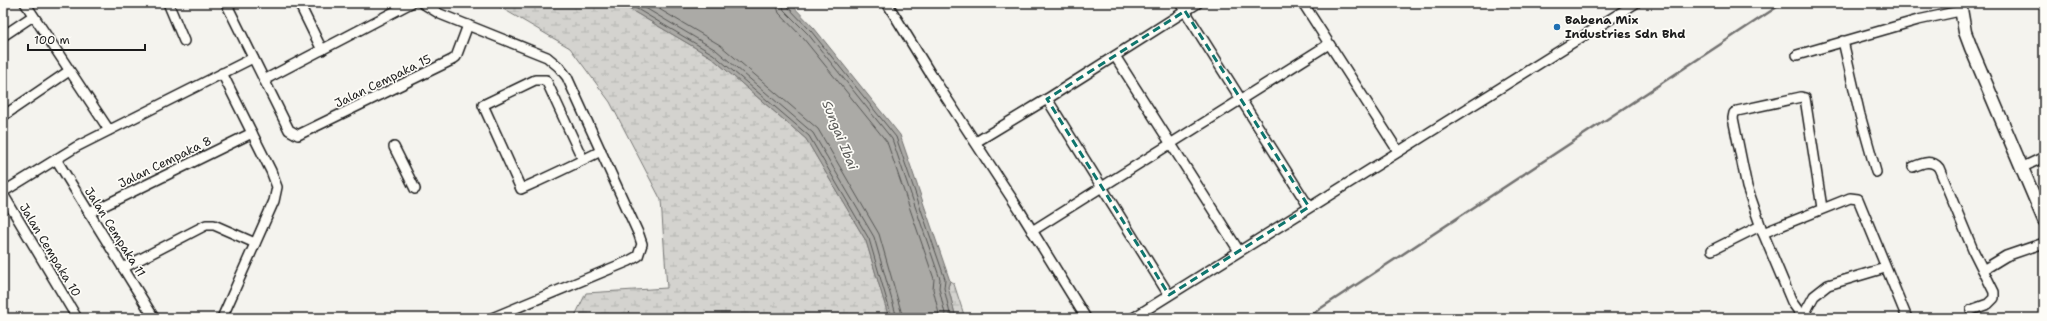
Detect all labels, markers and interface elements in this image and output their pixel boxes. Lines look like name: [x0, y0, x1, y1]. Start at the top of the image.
place label: Babena Mix Industries Sdn Bhd: [1565, 12, 1686, 42]
marker: Babena Mix Industries Sdn Bhd: [1552, 22, 1562, 32]
scale bar: [28, 26, 145, 52]
text: 100 m: [34, 32, 70, 48]
street label: Jalan Cempaka 15: [332, 51, 434, 111]
water label: Sungai Ibai: [818, 98, 862, 173]
street label: Jalan Cempaka 8: [116, 132, 214, 192]
street label: Jalan Cempaka 11: [81, 184, 149, 280]
street label: Jalan Cempaka 10: [16, 200, 84, 300]

